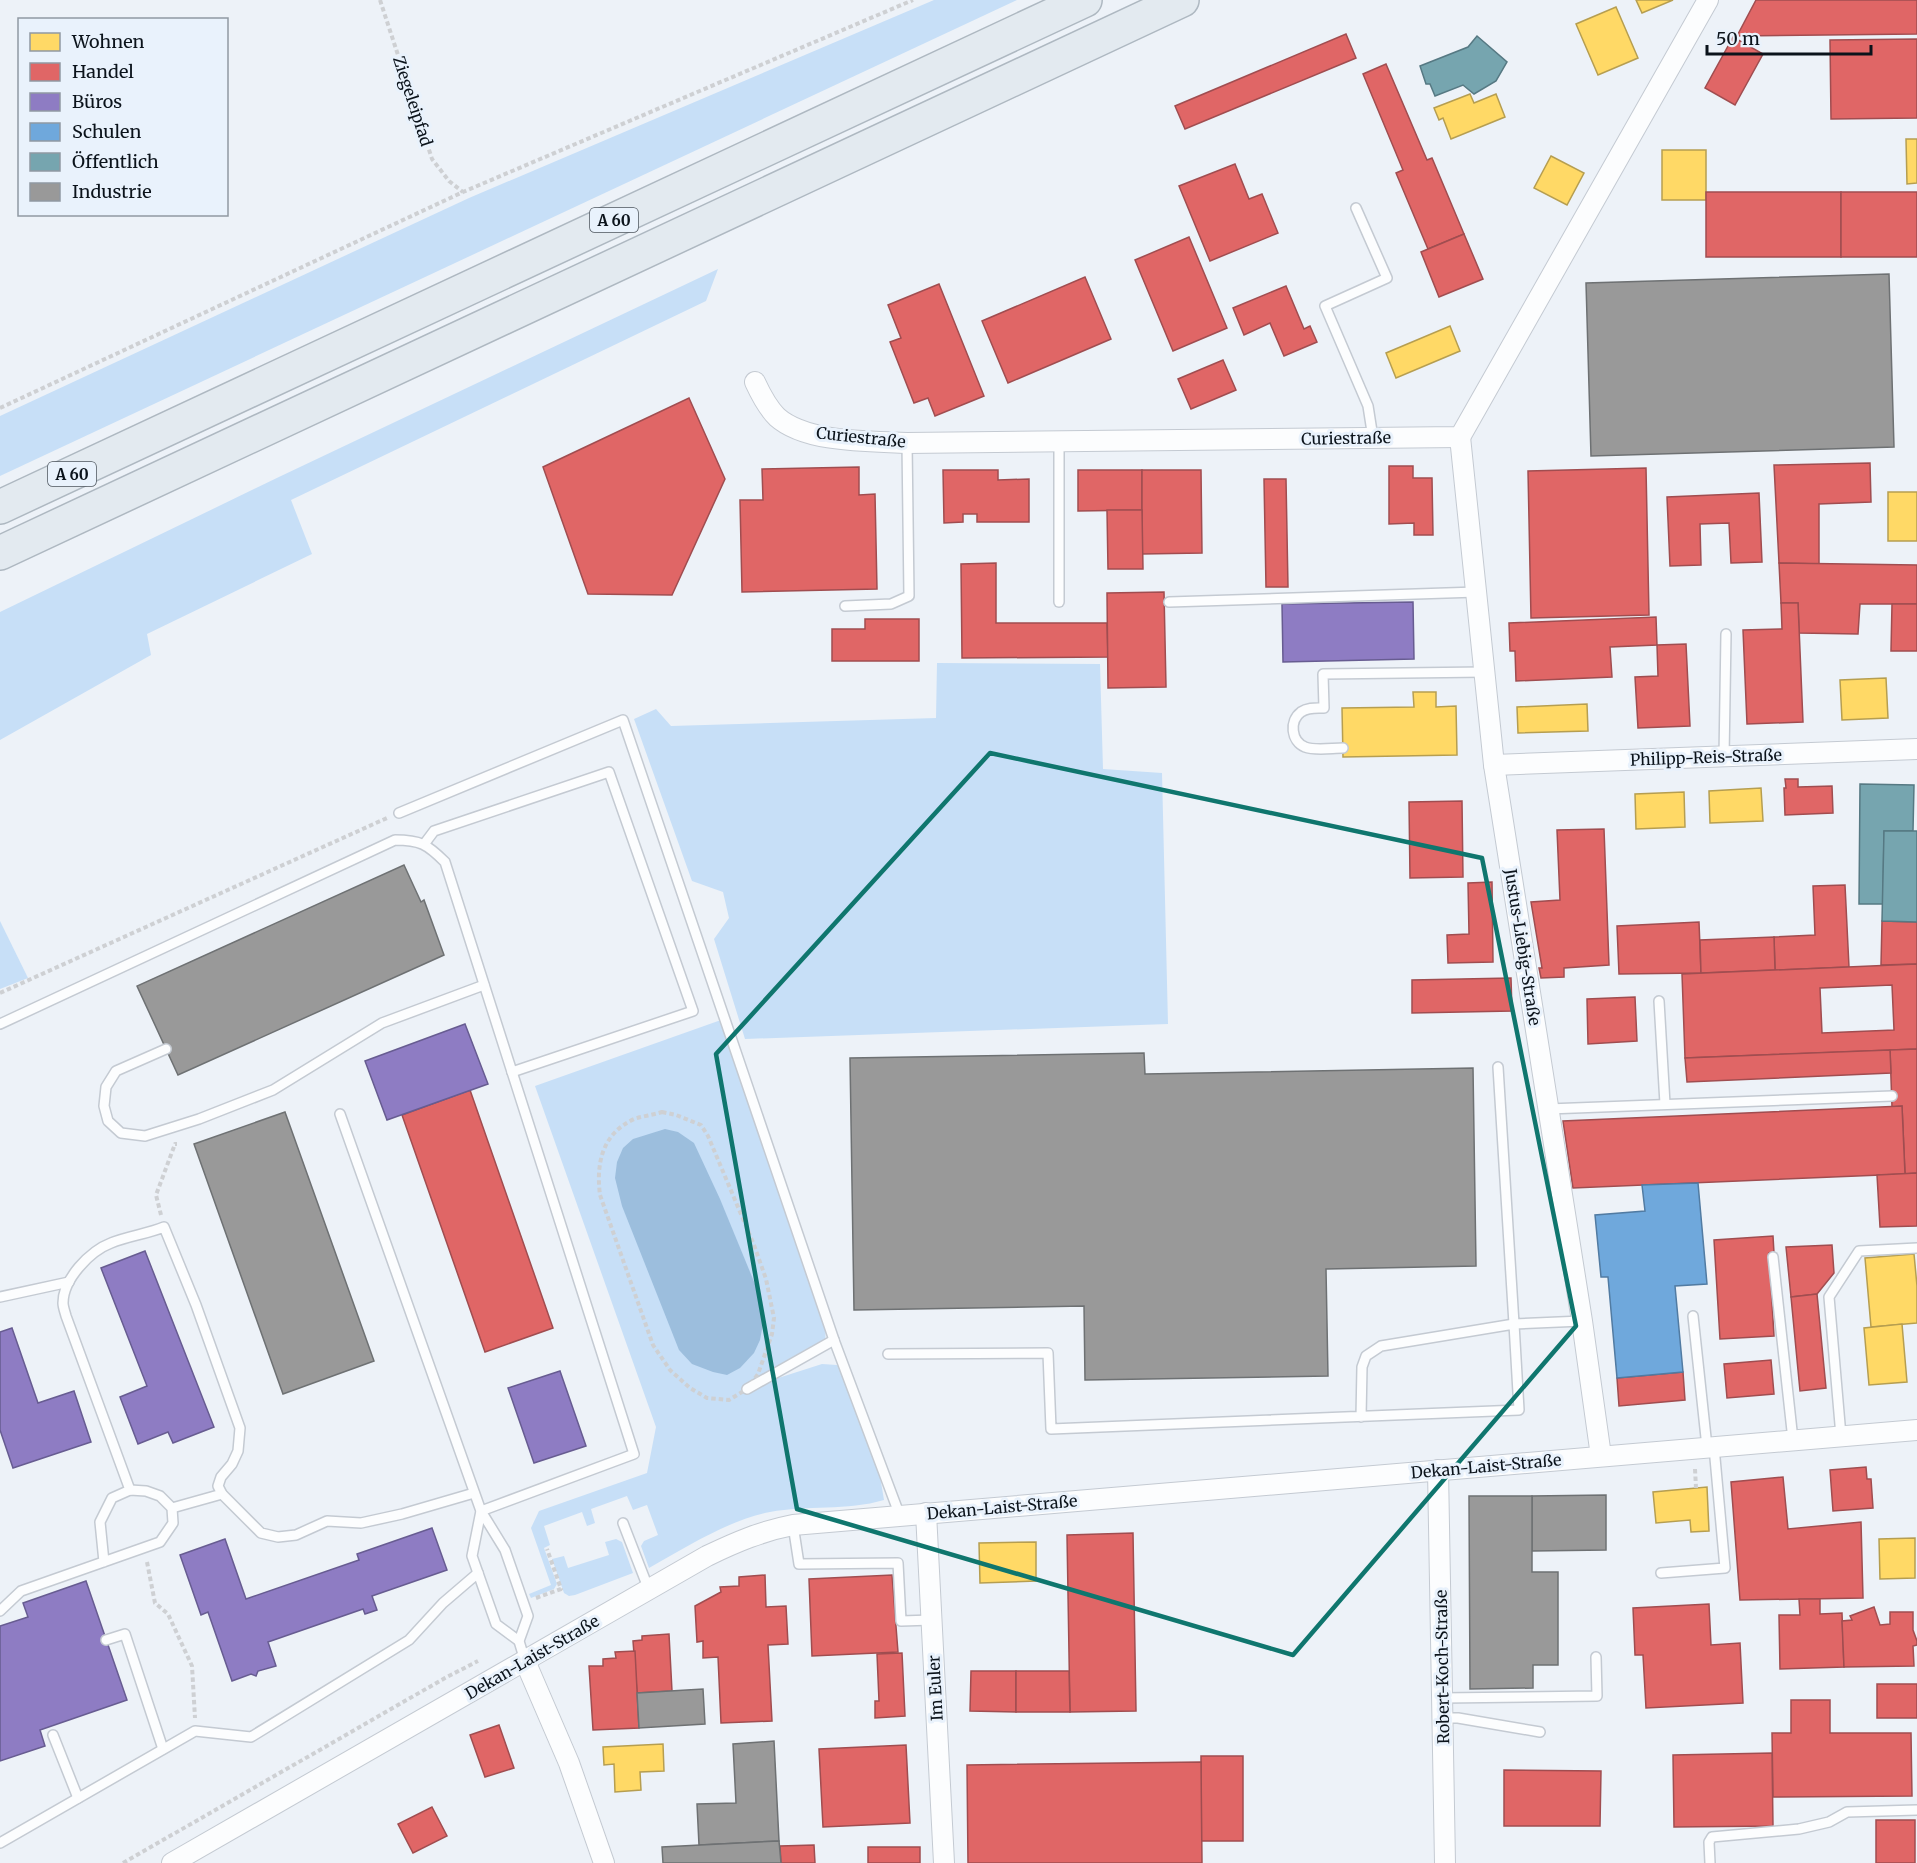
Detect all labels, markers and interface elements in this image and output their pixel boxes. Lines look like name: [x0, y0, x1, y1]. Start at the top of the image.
legend: [18, 18, 228, 216]
scale bar: [1707, 18, 1870, 56]
text: 50 m: [1716, 27, 1760, 50]
text: Wohnen: [71, 30, 145, 53]
street label: Ziegeleipfad: [389, 53, 437, 149]
text: Handel: [72, 60, 134, 83]
text: Büros: [72, 90, 122, 113]
text: Schulen: [72, 120, 141, 143]
text: Öffentlich: [72, 150, 159, 173]
text: Industrie: [72, 180, 152, 203]
road number: A 60: [590, 208, 638, 232]
street label: Curiestraße: [815, 422, 907, 452]
street label: Curiestraße: [1301, 427, 1391, 449]
road number: A 60: [48, 462, 96, 486]
street label: Philipp-Reis-Straße: [1630, 744, 1782, 770]
street label: Justus-Liebig-Straße: [1501, 866, 1545, 1027]
street label: Dekan-Laist-Straße: [1410, 1449, 1562, 1483]
street label: Dekan-Laist-Straße: [926, 1490, 1078, 1524]
street label: Robert-Koch-Straße: [1431, 1590, 1453, 1744]
street label: Dekan-Laist-Straße: [462, 1611, 602, 1703]
street label: Im Euler: [923, 1655, 947, 1721]

